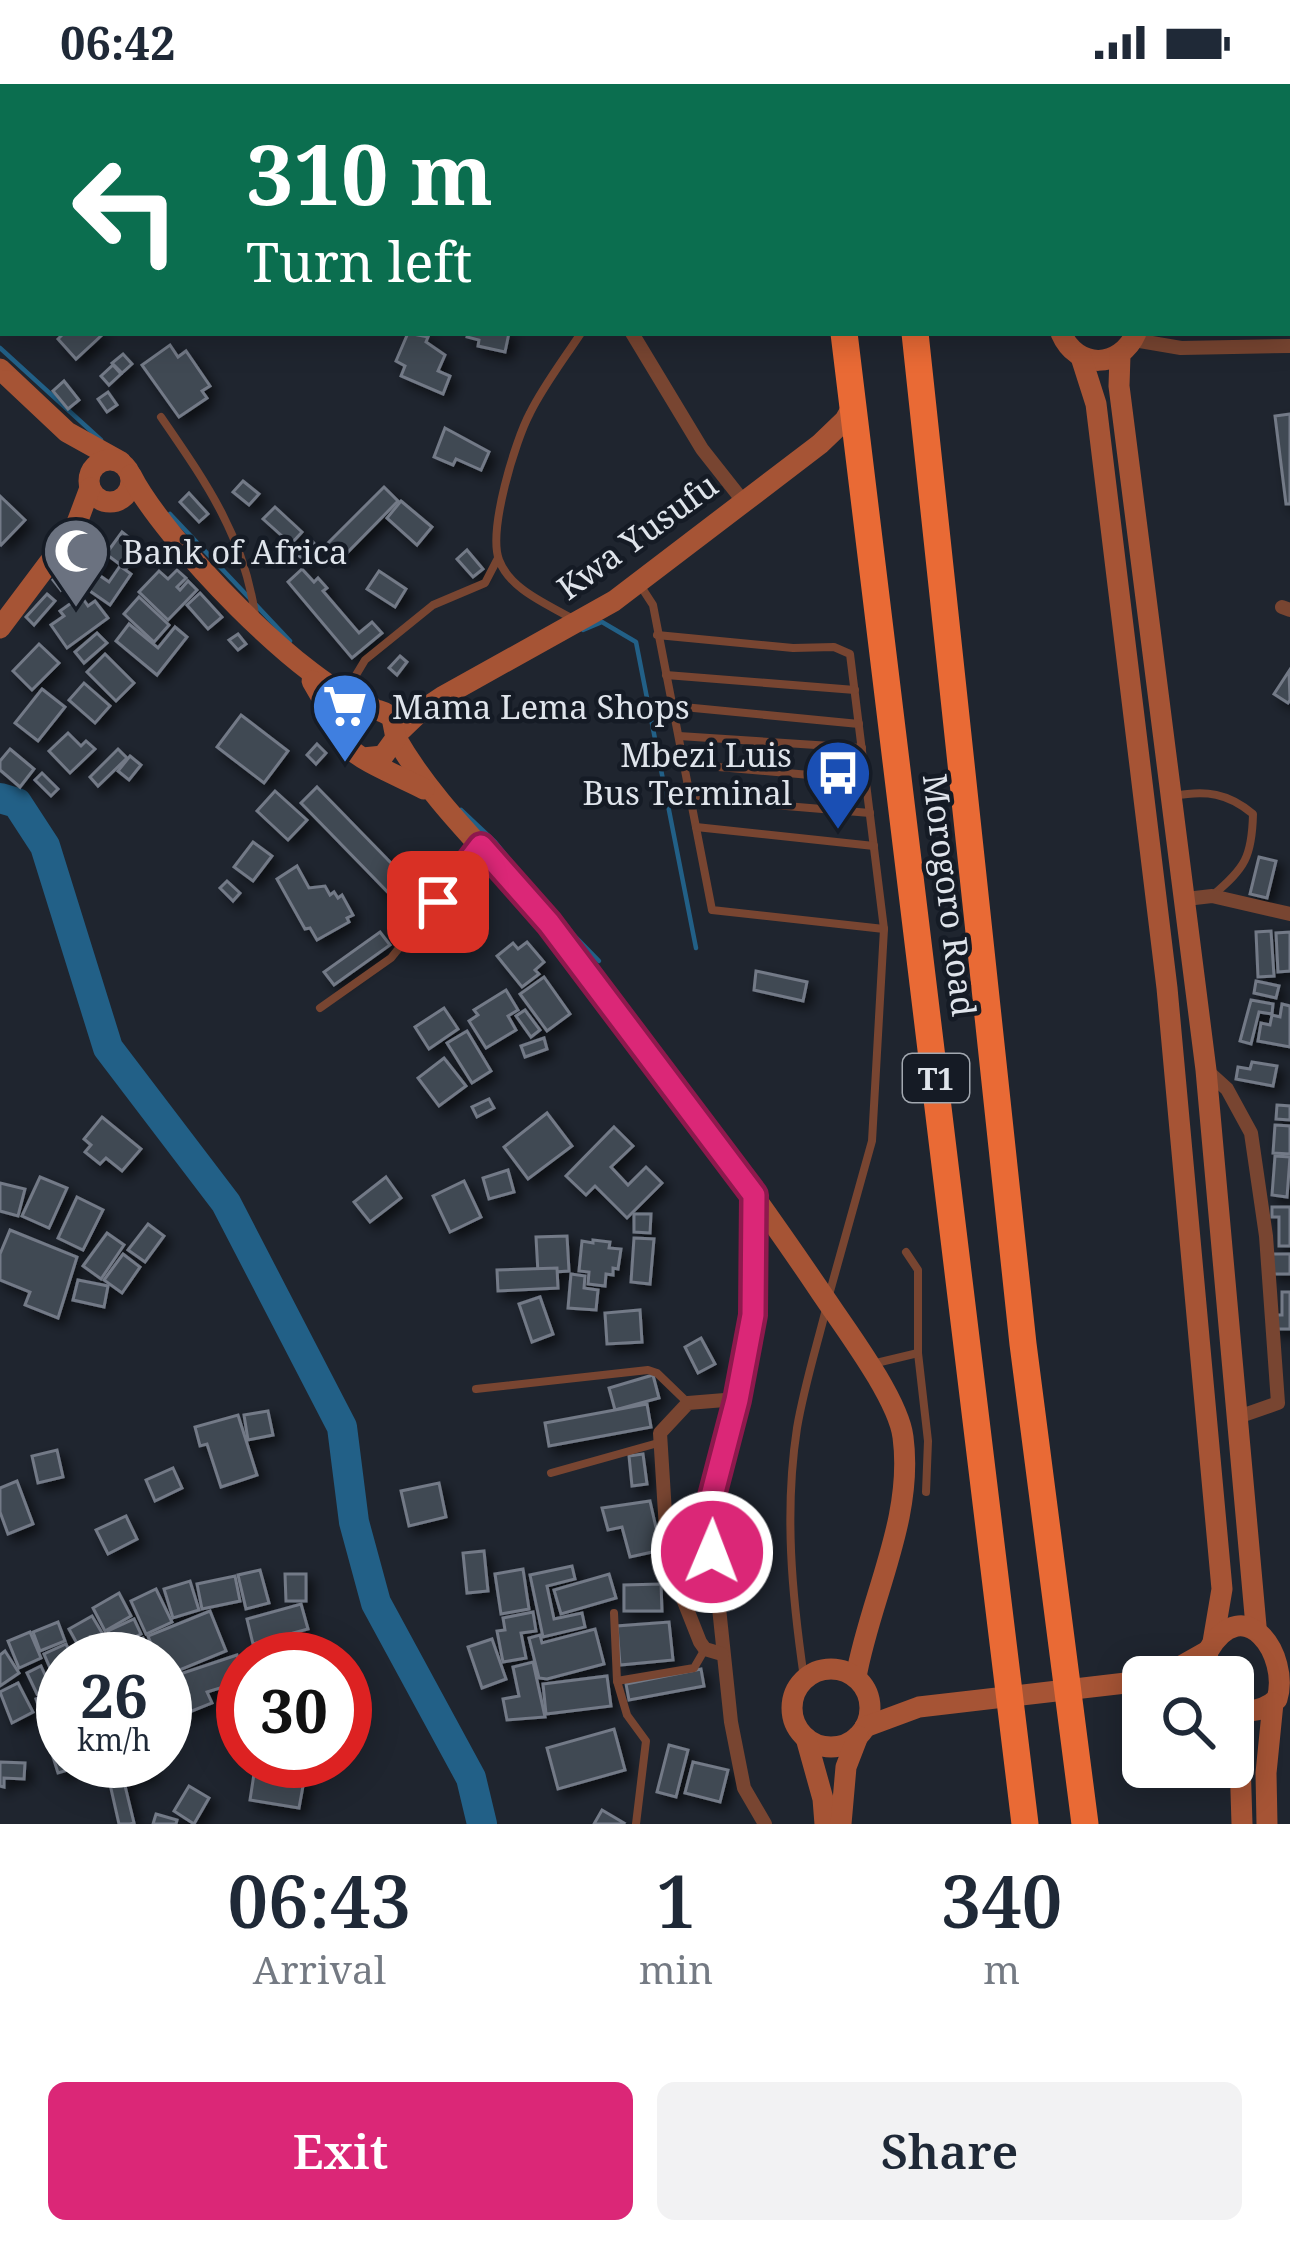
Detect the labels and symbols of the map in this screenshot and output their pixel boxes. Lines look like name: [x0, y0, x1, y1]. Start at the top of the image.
street label: Kwa Yusufu: [548, 462, 726, 610]
mosque icon: Bank of Africa: [41, 516, 111, 610]
place label: Bank of Africa: [122, 529, 348, 574]
supermarket icon: Mama Lema Shops: [310, 671, 380, 765]
place label: Mama Lema Shops: [392, 684, 690, 729]
place label: Mbezi Luis Bus Terminal: [582, 732, 792, 815]
bus stop icon: Mbezi Luis Bus Terminal: [803, 738, 873, 832]
street label: Morogoro Road: [913, 771, 987, 1019]
pin: [387, 851, 489, 953]
road number: T1: [903, 1054, 969, 1102]
position arrow: [649, 1489, 775, 1615]
speed limit sign: 30: [216, 1632, 372, 1788]

